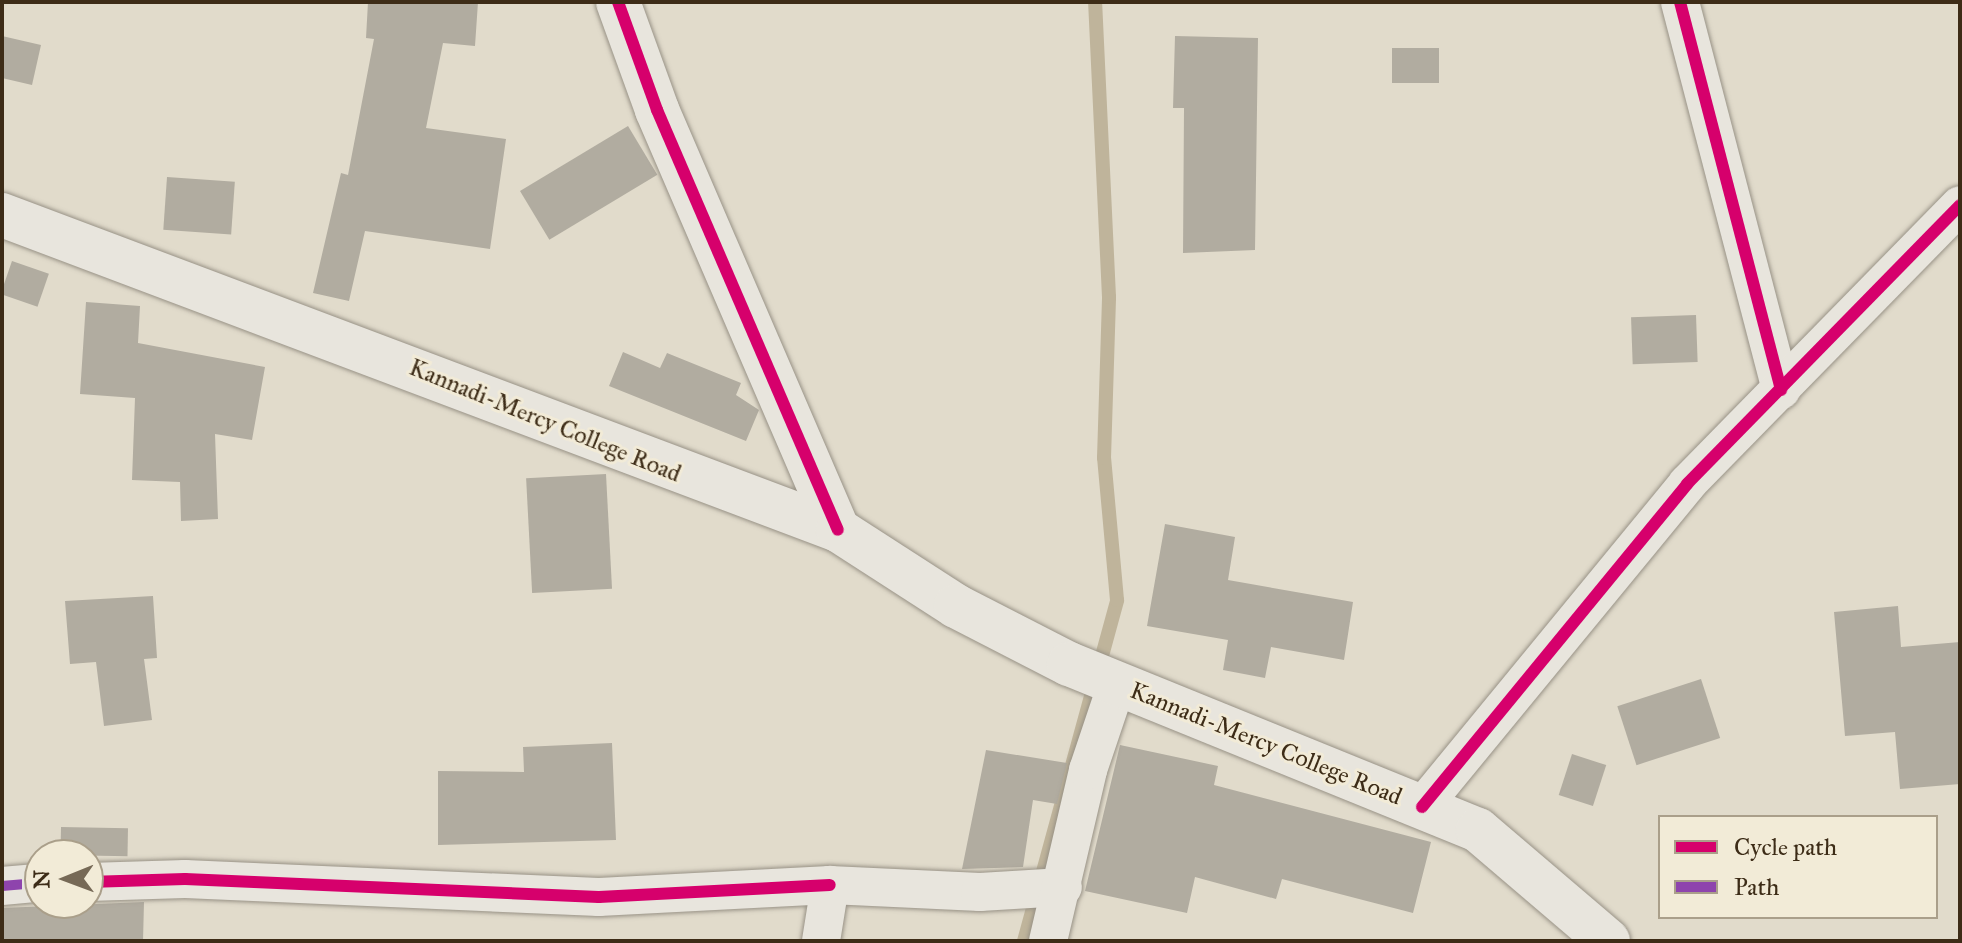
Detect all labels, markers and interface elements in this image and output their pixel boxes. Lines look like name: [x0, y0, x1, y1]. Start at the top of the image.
street label: Kannadi-Mercy College Road: [405, 353, 685, 489]
street label: Kannadi-Mercy College Road: [1126, 676, 1406, 812]
legend: [1658, 815, 1938, 919]
text: Cycle path: [1734, 832, 1837, 862]
north arrow: [24, 839, 104, 919]
text: N: [28, 870, 55, 889]
text: Path: [1734, 872, 1779, 902]

